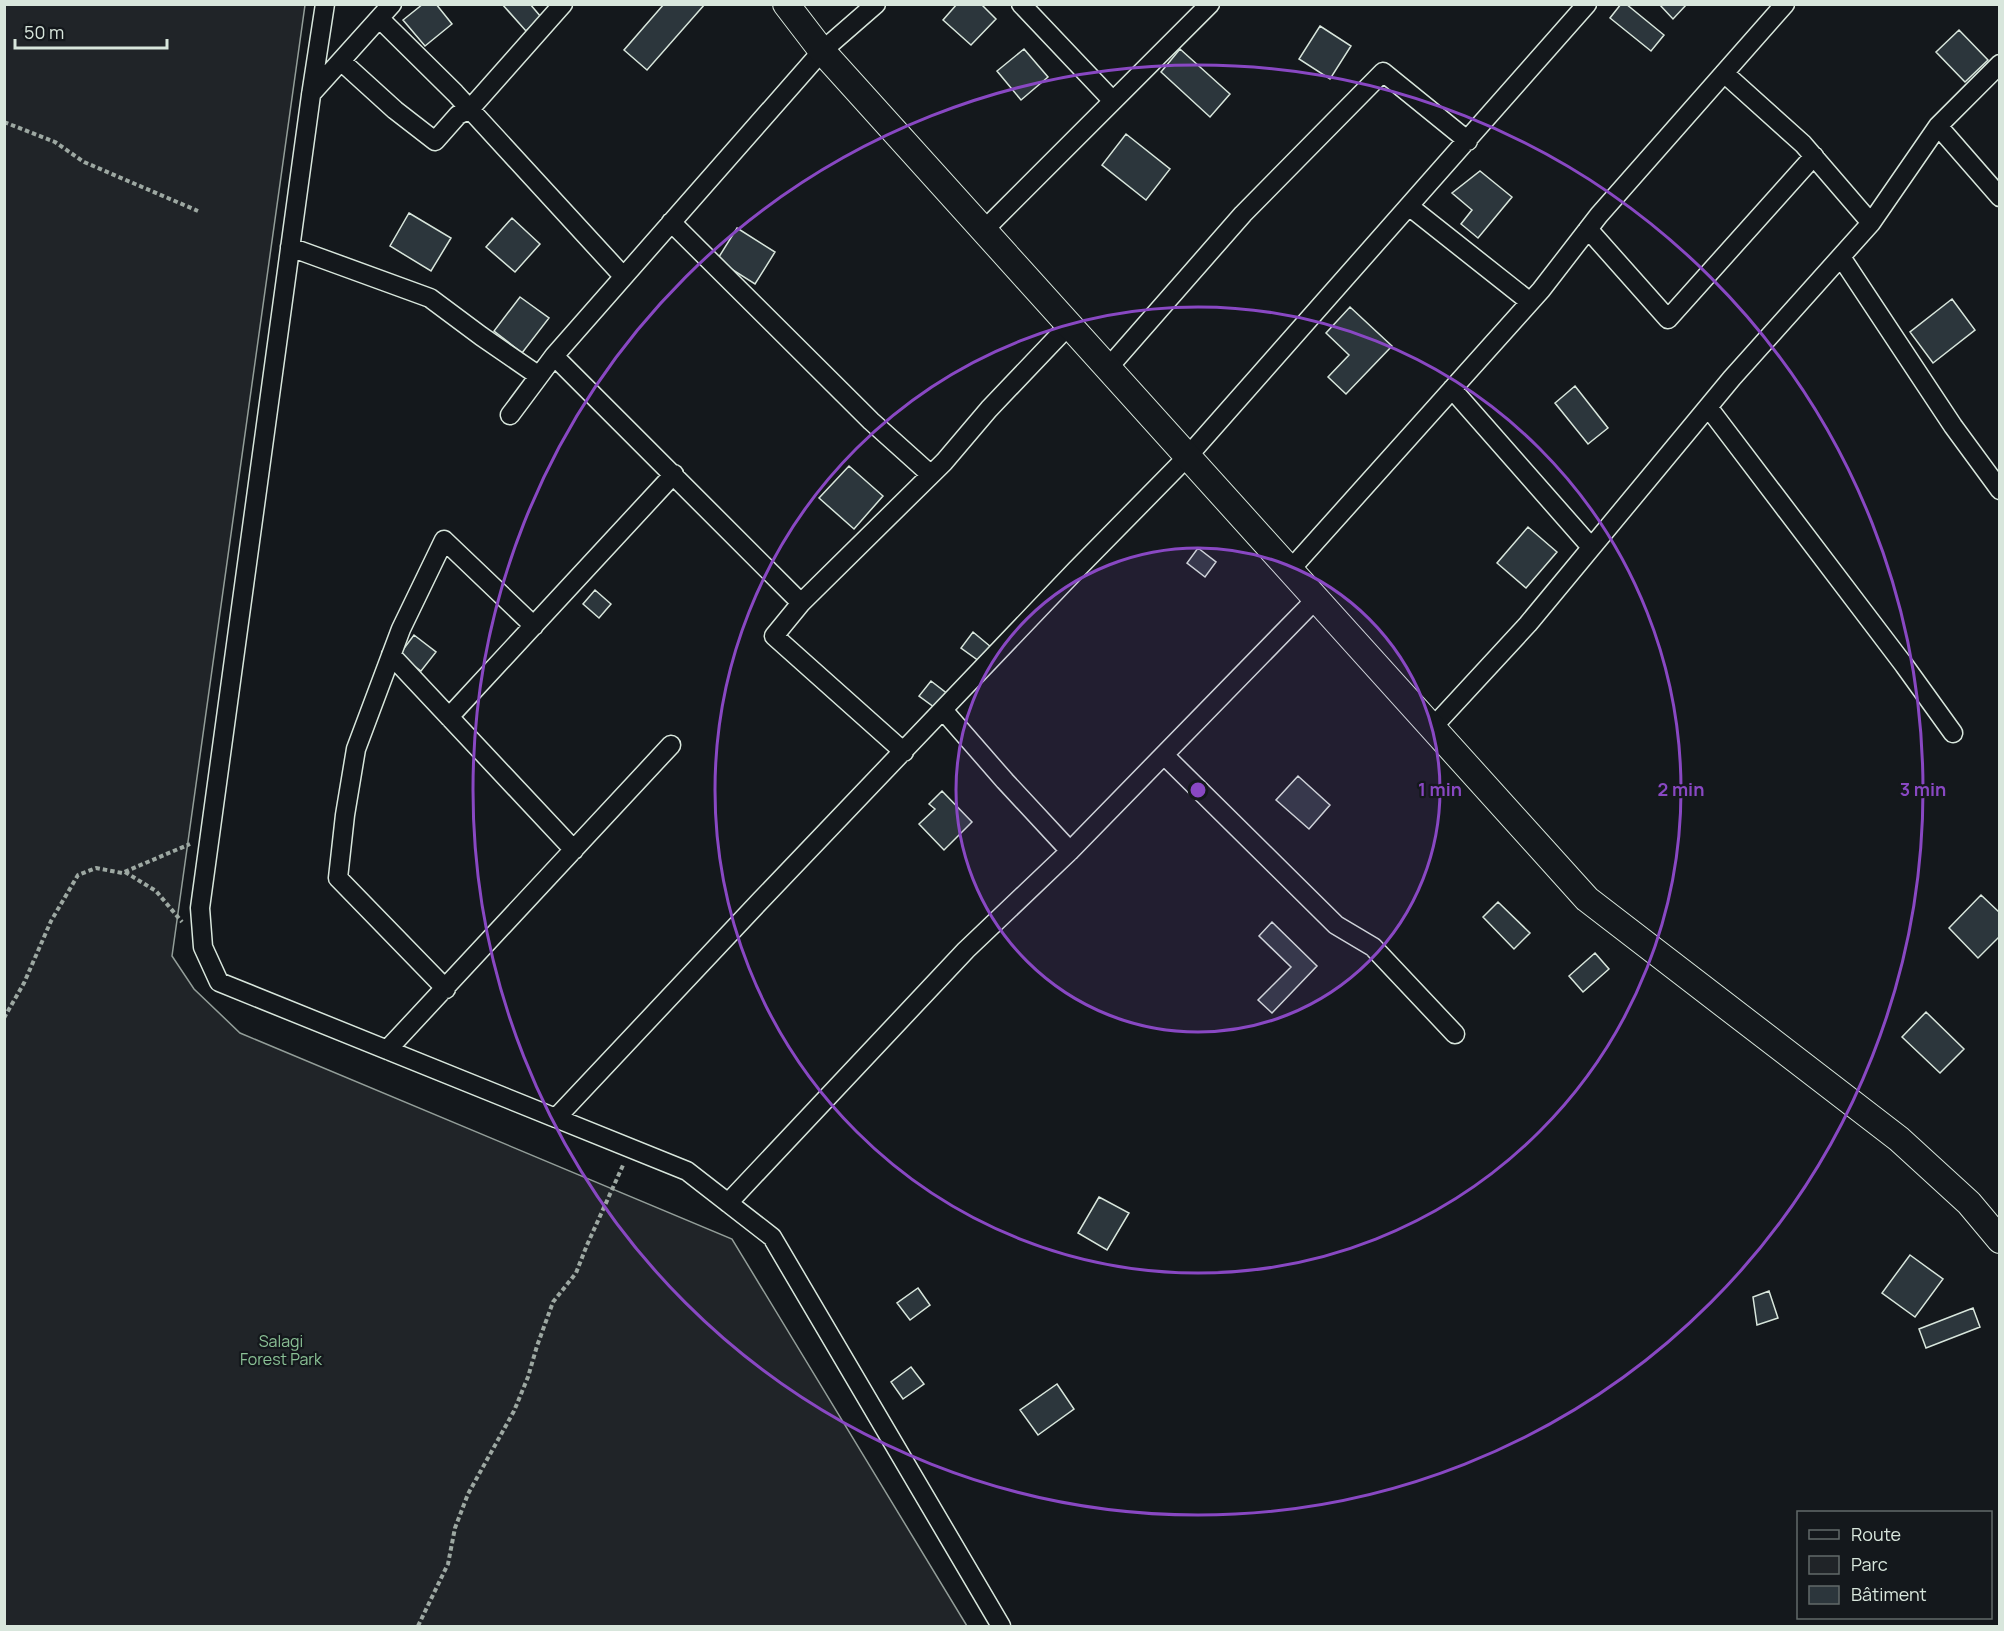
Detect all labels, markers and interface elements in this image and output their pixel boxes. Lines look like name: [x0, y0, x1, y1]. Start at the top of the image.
scale bar: [15, 12, 166, 50]
text: 50 m: [24, 20, 64, 44]
text: 1 min: [1418, 777, 1462, 801]
text: 2 min: [1658, 777, 1704, 801]
text: 3 min: [1900, 777, 1946, 801]
centre of rings: [1188, 780, 1208, 800]
park label: Salagi Forest Park: [240, 1330, 323, 1370]
legend: [1797, 1511, 1992, 1619]
text: Route: [1851, 1522, 1901, 1546]
text: Parc: [1851, 1552, 1888, 1576]
text: Bâtiment: [1851, 1582, 1927, 1606]

